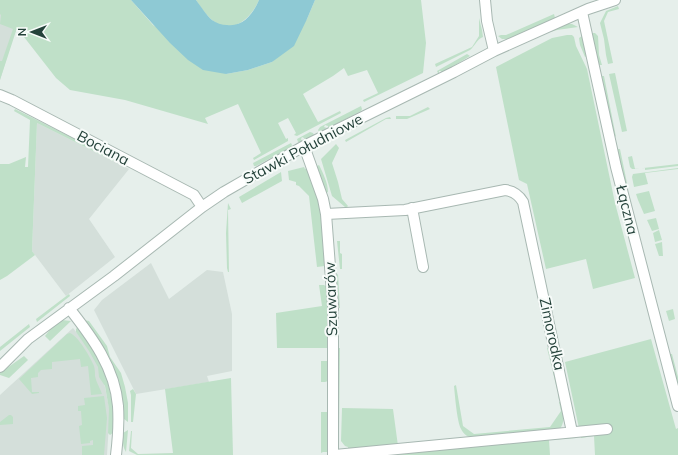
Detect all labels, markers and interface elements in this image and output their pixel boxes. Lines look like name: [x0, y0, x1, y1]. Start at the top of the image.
north arrow: [12, 12, 52, 52]
text: N: [15, 28, 29, 36]
street label: Stawki Południowe: [240, 109, 366, 188]
street label: Bociana: [74, 126, 133, 169]
street label: Łączna: [612, 182, 643, 237]
street label: Szuwarów: [320, 261, 341, 337]
street label: Zimorodka: [536, 296, 569, 372]

